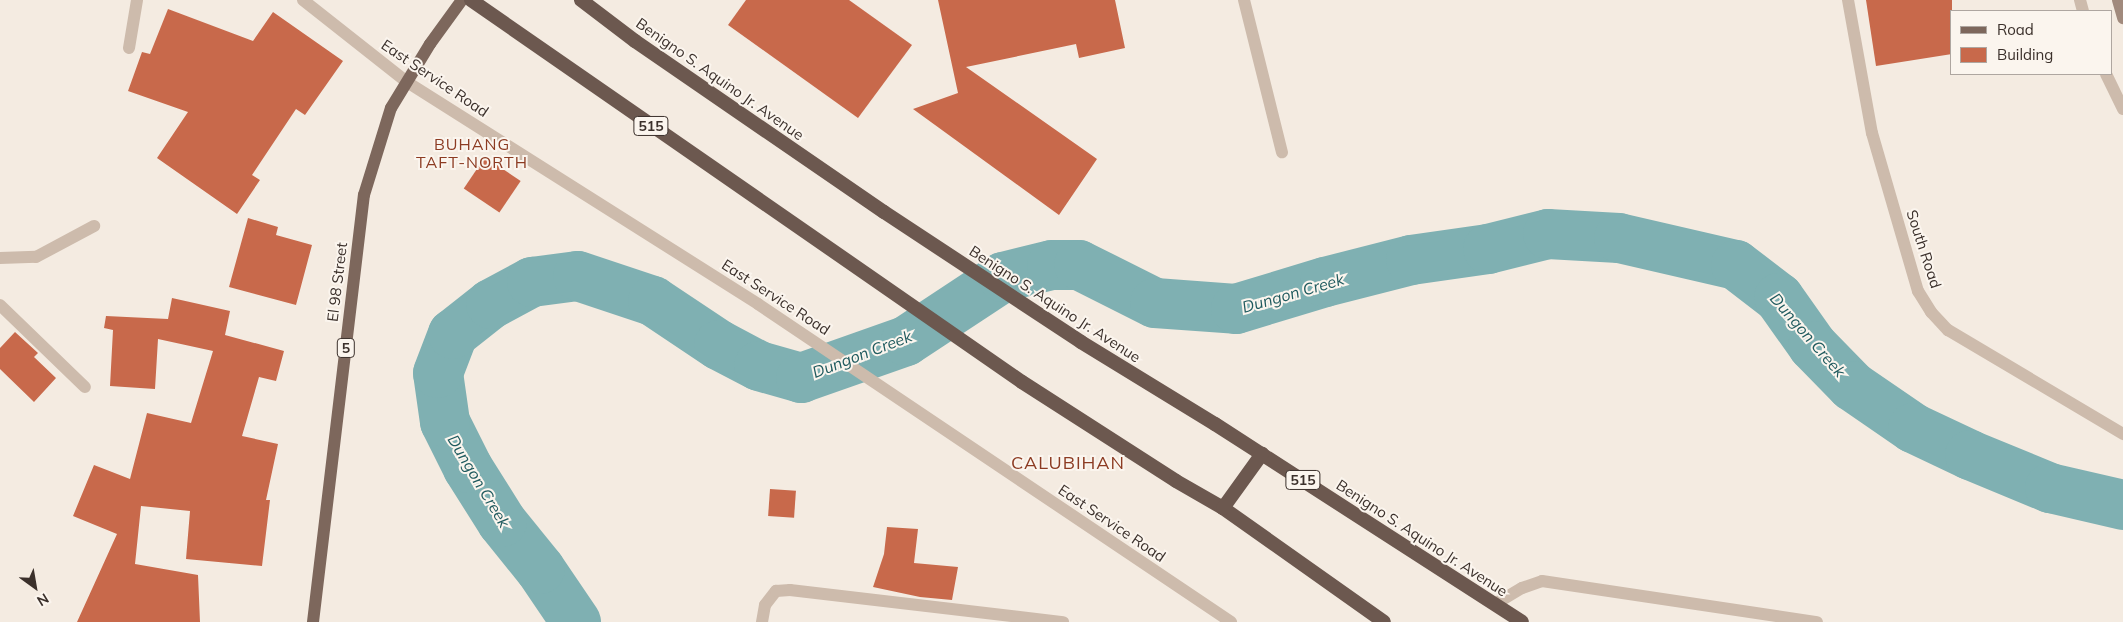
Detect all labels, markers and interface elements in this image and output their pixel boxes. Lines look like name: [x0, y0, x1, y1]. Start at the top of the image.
legend: [1950, 10, 2113, 75]
street label: Benigno S. Aquino Jr. Avenue: [633, 14, 807, 144]
text: Road: [1997, 20, 2034, 39]
street label: East Service Road: [378, 36, 492, 120]
text: Building: [1997, 45, 2053, 64]
road number: 515: [632, 114, 670, 138]
district label: BUHANG TAFT-NORTH: [415, 134, 529, 172]
street label: South Road: [1903, 208, 1945, 290]
street label: El 98 Street: [323, 241, 351, 323]
street label: Benigno S. Aquino Jr. Avenue: [966, 242, 1144, 366]
street label: East Service Road: [719, 255, 833, 339]
water label: Dungon Creek: [1240, 269, 1346, 317]
water label: Dungon Creek: [1766, 289, 1850, 381]
water label: Dungon Creek: [809, 326, 915, 382]
road number: 5: [336, 336, 356, 359]
water label: Dungon Creek: [444, 431, 514, 531]
district label: CALUBIHAN: [1010, 452, 1126, 474]
road number: 515: [1284, 468, 1322, 492]
street label: Benigno S. Aquino Jr. Avenue: [1333, 476, 1511, 600]
street label: East Service Road: [1055, 481, 1169, 565]
north arrow: [10, 562, 60, 612]
text: N: [34, 589, 52, 610]

